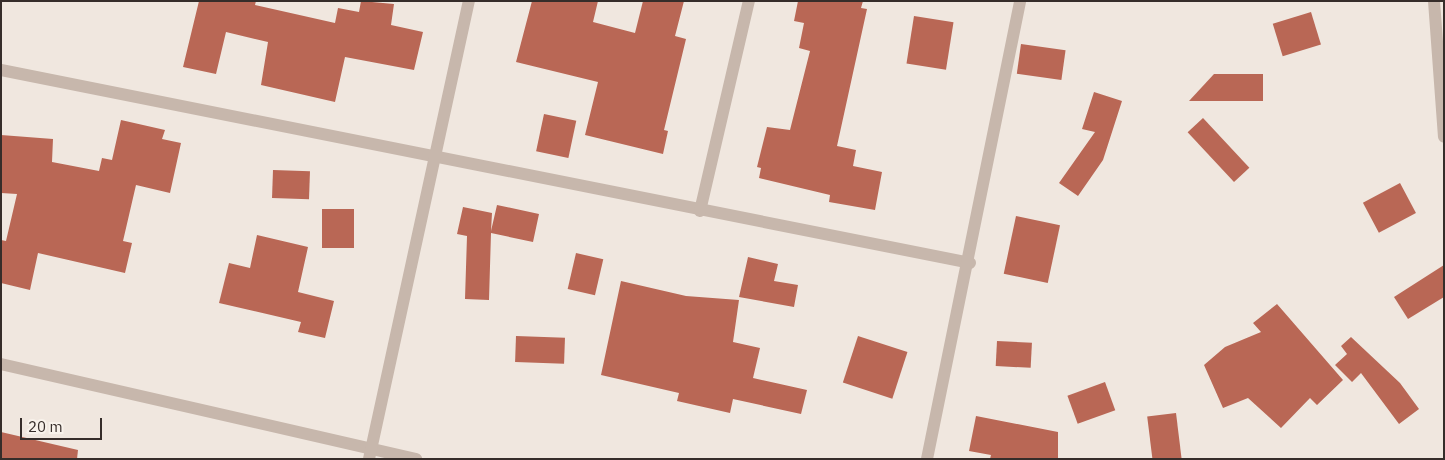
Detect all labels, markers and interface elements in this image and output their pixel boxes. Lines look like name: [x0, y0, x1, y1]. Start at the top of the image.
scale bar: [22, 408, 105, 440]
text: 20 m: [28, 417, 63, 436]

